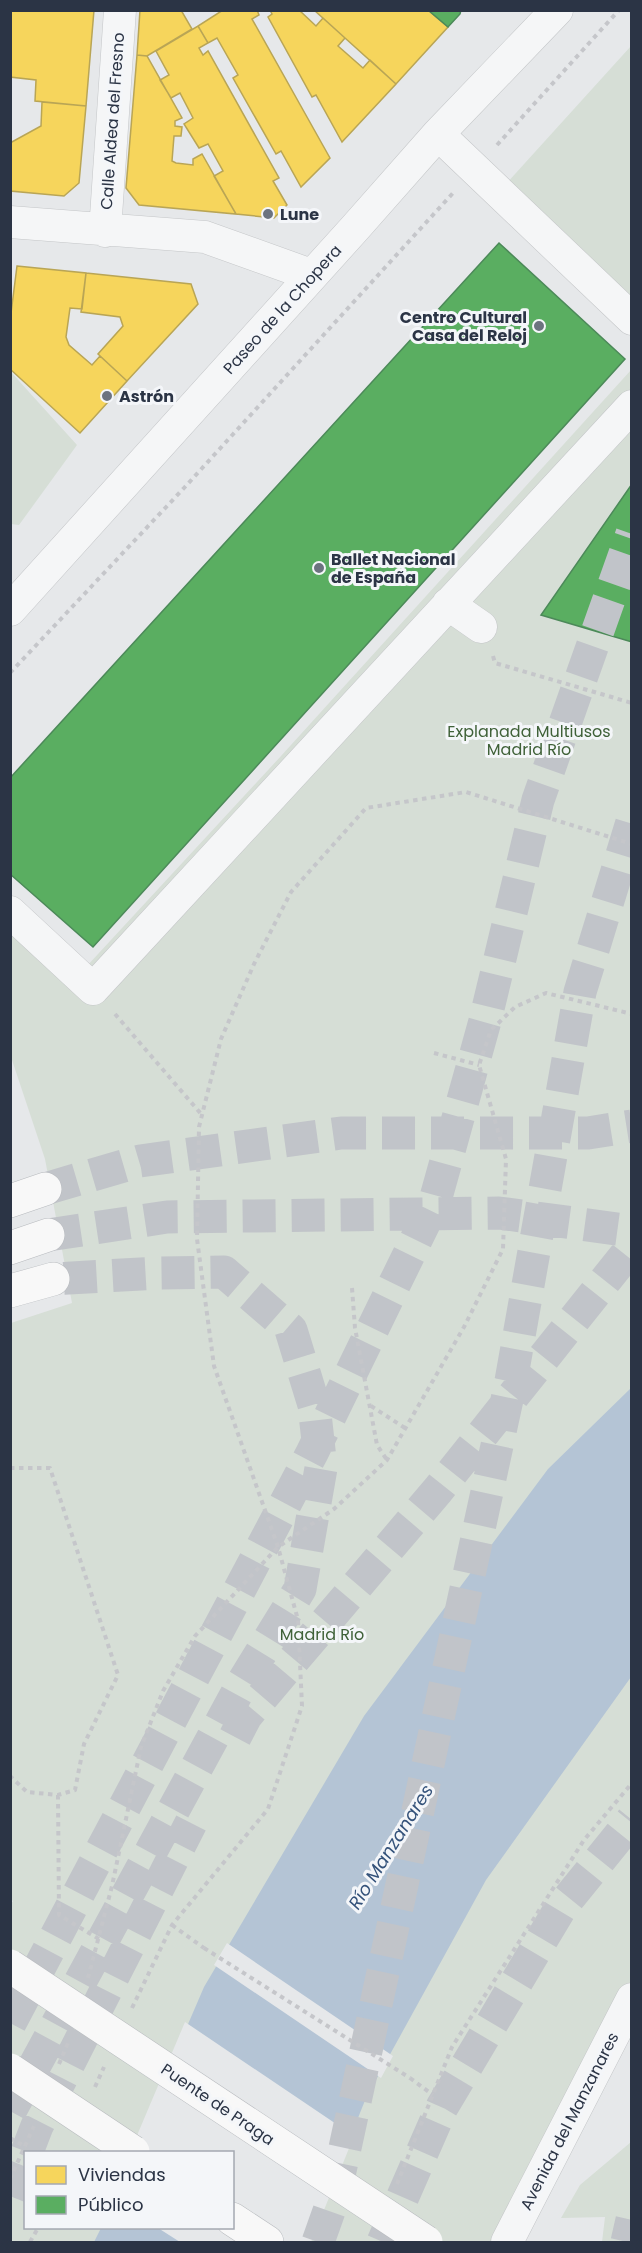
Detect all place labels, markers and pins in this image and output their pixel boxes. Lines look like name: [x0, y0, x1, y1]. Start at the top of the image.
place label: Lune: [280, 203, 319, 226]
marker: Lune: [261, 207, 275, 221]
place label: Centro Cultural Casa del Reloj: [400, 306, 527, 347]
marker: Centro Cultural Casa del Reloj: [532, 319, 546, 333]
place label: Astrón: [119, 385, 174, 408]
marker: Astrón: [100, 389, 114, 403]
place label: Ballet Nacional de España: [331, 548, 455, 589]
marker: Ballet Nacional de España: [312, 561, 326, 575]

